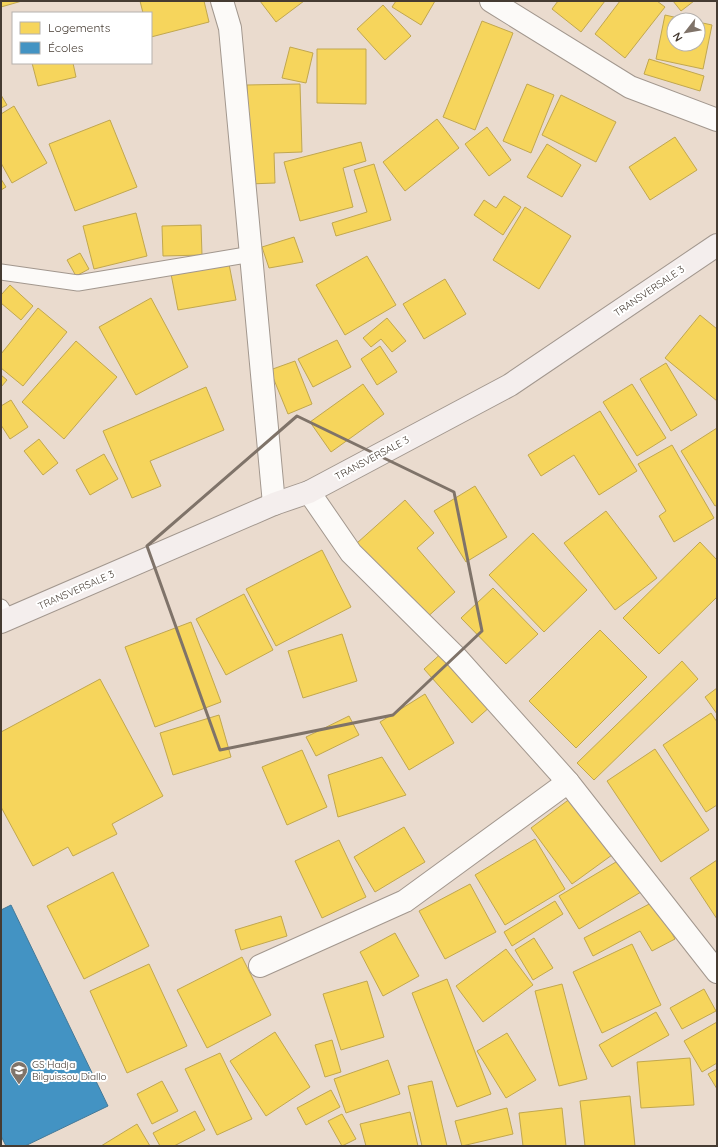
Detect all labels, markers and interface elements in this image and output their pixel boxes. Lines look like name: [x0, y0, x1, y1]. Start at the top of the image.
legend: [12, 12, 152, 64]
north arrow: [666, 12, 706, 52]
text: Logements: [48, 20, 111, 35]
text: N: [669, 30, 686, 44]
text: Écoles: [48, 40, 84, 55]
street label: TRANSVERSALE 3: [611, 263, 687, 319]
street label: TRANSVERSALE 3: [333, 433, 411, 483]
street label: TRANSVERSALE 3: [36, 567, 116, 613]
place label: GS Hadja Bilguissou Diallo: [32, 1058, 107, 1083]
school or university icon: GS Hadja Bilguissou Diallo: [9, 1060, 29, 1085]

